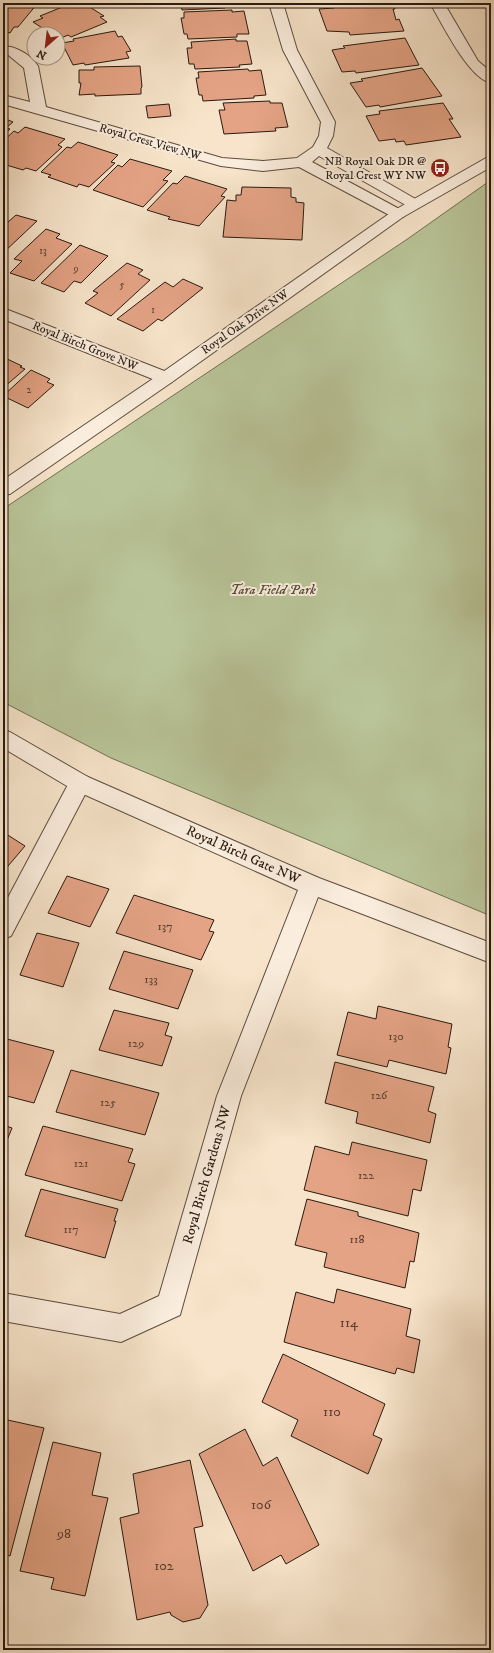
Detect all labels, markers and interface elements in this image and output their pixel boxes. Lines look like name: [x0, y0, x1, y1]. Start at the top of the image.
north arrow: [26, 26, 66, 66]
text: N: [35, 46, 49, 62]
street label: Royal Crest View NW: [97, 120, 204, 164]
place label: NB Royal Oak DR @ Royal Crest WY NW: [325, 154, 427, 183]
bus stop icon: NB Royal Oak DR @ Royal Crest WY NW: [429, 157, 451, 179]
house number: 13: [39, 245, 47, 257]
house number: 9: [73, 263, 79, 275]
house number: 5: [120, 279, 125, 291]
street label: Royal Oak Drive NW: [199, 286, 292, 358]
house number: 1: [151, 304, 155, 316]
street label: Royal Birch Grove NW: [30, 318, 141, 374]
house number: 2: [27, 384, 32, 396]
park label: Tara Field Park: [230, 581, 316, 599]
street label: Royal Birch Gate NW: [183, 822, 303, 888]
house number: 137: [157, 919, 173, 934]
house number: 133: [144, 972, 158, 987]
house number: 130: [388, 1029, 404, 1044]
house number: 129: [128, 1036, 144, 1051]
house number: 126: [371, 1088, 388, 1103]
house number: 125: [100, 1095, 116, 1110]
street label: Royal Birch Gardens NW: [179, 1104, 235, 1246]
house number: 121: [74, 1156, 88, 1171]
house number: 122: [358, 1168, 374, 1183]
house number: 117: [63, 1222, 79, 1237]
house number: 118: [350, 1232, 364, 1247]
house number: 114: [340, 1314, 359, 1332]
house number: 110: [323, 1403, 341, 1421]
house number: 106: [251, 1496, 272, 1514]
house number: 98: [56, 1525, 71, 1543]
house number: 102: [154, 1557, 174, 1575]

